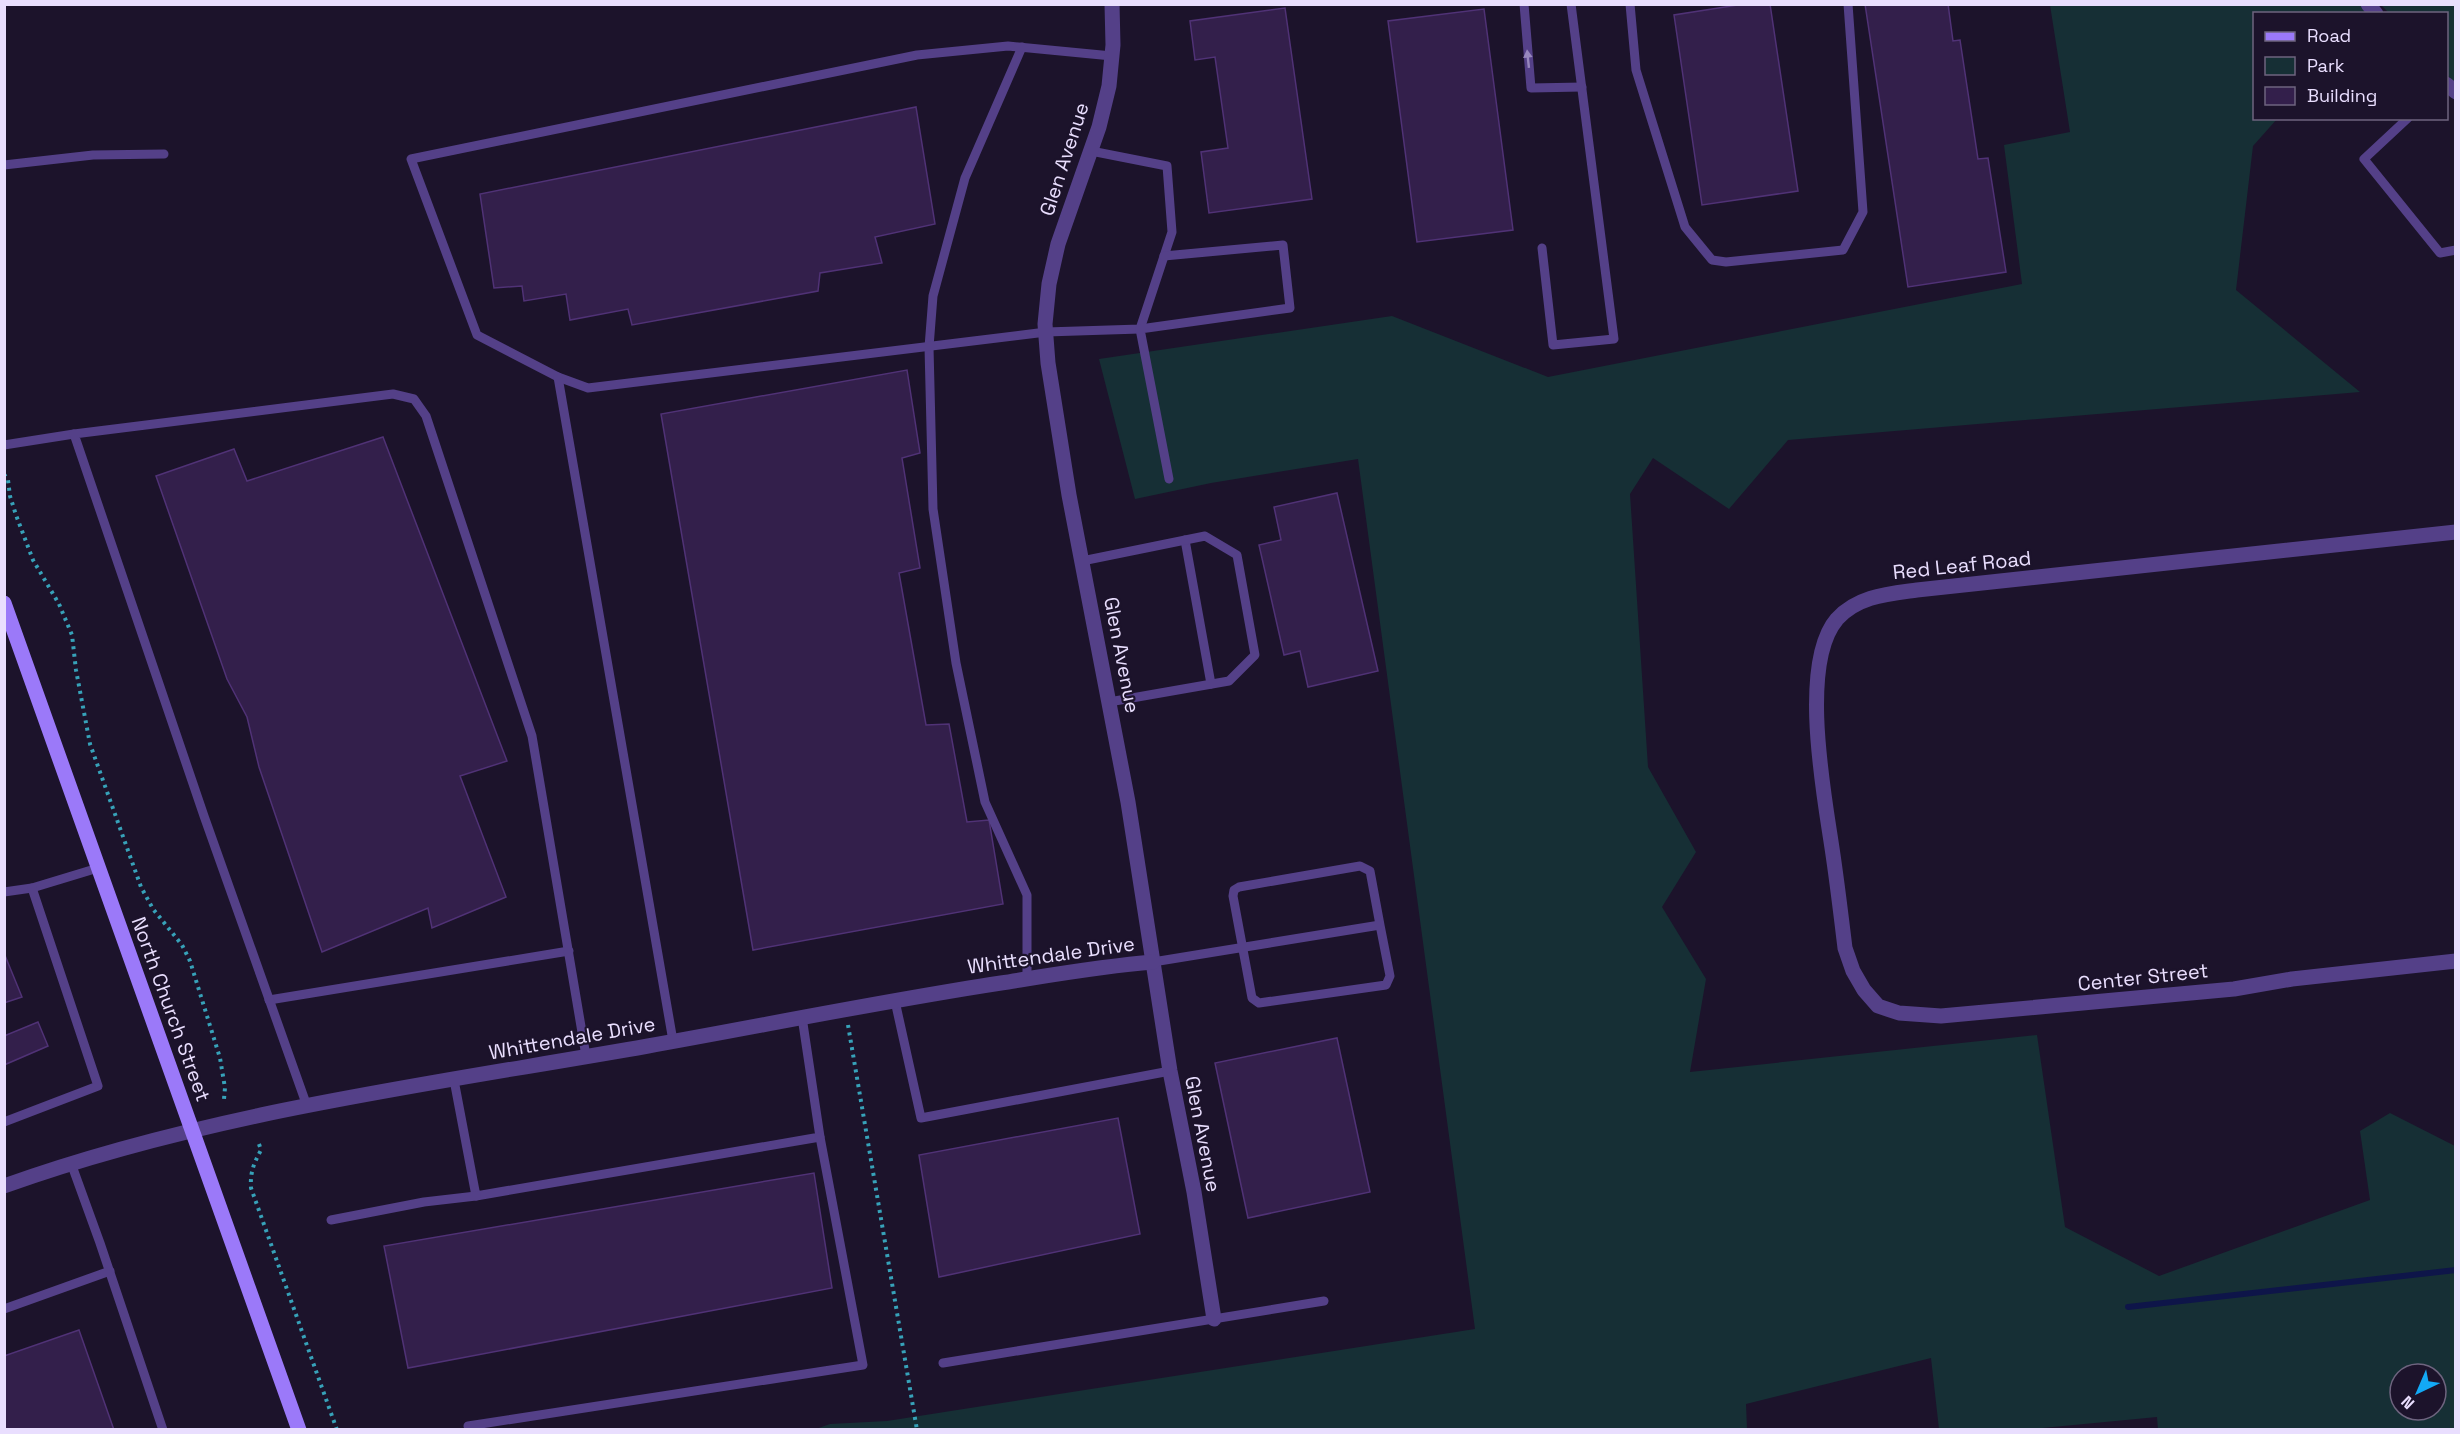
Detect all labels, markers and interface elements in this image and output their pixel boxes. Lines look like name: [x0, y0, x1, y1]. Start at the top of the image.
legend: [2253, 12, 2448, 120]
text: Road: [2307, 24, 2351, 47]
one-way arrow: [1523, 50, 1533, 69]
text: Park: [2307, 54, 2345, 77]
text: Building: [2307, 84, 2377, 107]
street label: Glen Avenue: [1033, 99, 1095, 219]
street label: Red Leaf Road: [1891, 545, 2033, 585]
street label: Glen Avenue: [1098, 595, 1146, 715]
street label: North Church Street: [126, 913, 216, 1105]
street label: Whittendale Drive: [966, 930, 1136, 980]
street label: Center Street: [2076, 957, 2210, 997]
street label: Whittendale Drive: [487, 1011, 657, 1065]
street label: Glen Avenue: [1179, 1074, 1227, 1194]
north arrow: [2388, 1362, 2448, 1422]
text: N: [2397, 1391, 2419, 1414]

